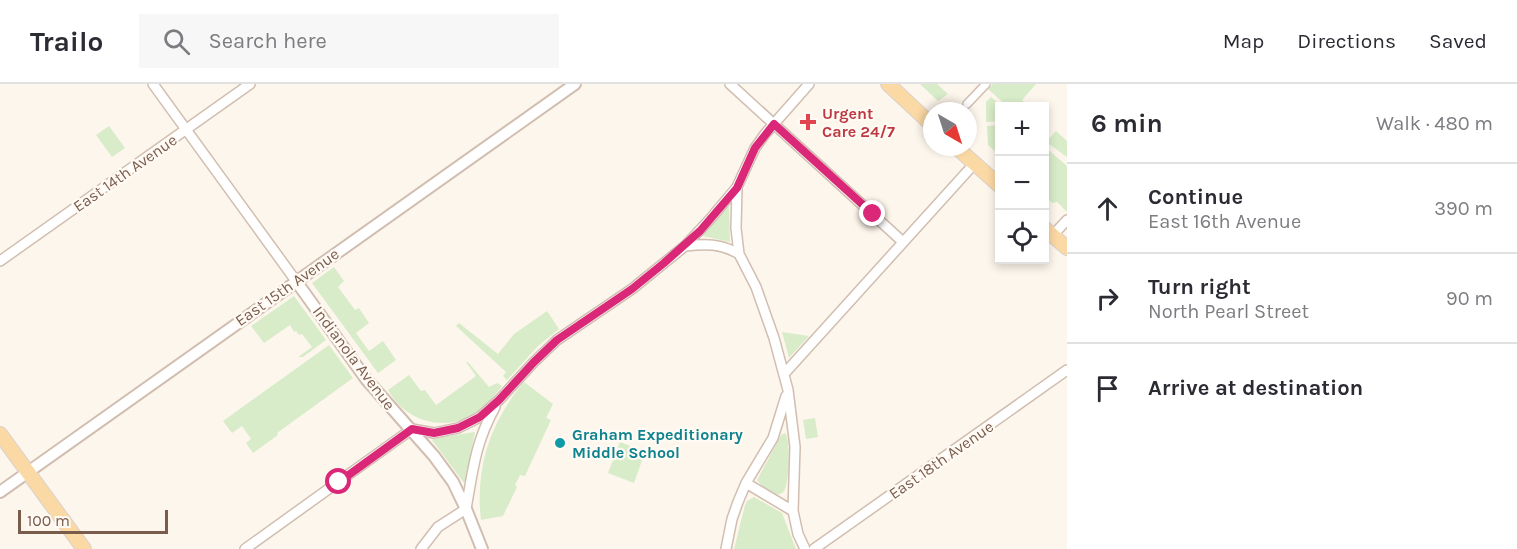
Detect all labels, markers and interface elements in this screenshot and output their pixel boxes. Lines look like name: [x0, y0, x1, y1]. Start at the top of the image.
search box: [139, 14, 559, 68]
text: Trailo: [30, 25, 103, 58]
icon: search: [160, 25, 193, 58]
text: Search here: [208, 28, 327, 54]
text: Map: [1223, 29, 1264, 53]
text: Directions: [1297, 29, 1396, 53]
text: Saved: [1429, 29, 1487, 53]
north arrow: [923, 102, 977, 156]
map controls: [995, 102, 1049, 264]
button: +: [995, 102, 1049, 156]
place label: Urgent Care 24/7: [822, 104, 895, 141]
text: 6 min: [1091, 108, 1163, 139]
text: Walk · 480 m: [1376, 112, 1493, 135]
marker: Urgent Care 24/7: [799, 113, 817, 131]
street label: East 14th Avenue: [69, 130, 181, 216]
button: −: [995, 156, 1049, 210]
text: Continue: [1148, 184, 1243, 210]
icon: ahead: [1091, 192, 1124, 225]
text: 390 m: [1434, 197, 1493, 220]
route end: [859, 200, 885, 226]
button: locate: [995, 210, 1049, 264]
text: East 16th Avenue: [1148, 210, 1301, 233]
street label: East 15th Avenue: [231, 244, 343, 330]
text: Turn right: [1148, 274, 1251, 300]
icon: right: [1091, 282, 1124, 315]
text: 90 m: [1446, 287, 1493, 310]
text: North Pearl Street: [1148, 300, 1309, 323]
street label: Indianola Avenue: [309, 302, 399, 414]
icon: arrive: [1091, 372, 1124, 405]
text: Arrive at destination: [1148, 375, 1363, 401]
street label: East 18th Avenue: [885, 417, 997, 503]
place label: Graham Expeditionary Middle School: [572, 425, 743, 462]
marker: Graham Expeditionary Middle School: [553, 436, 567, 450]
route start: [325, 468, 351, 494]
scale bar: [18, 507, 168, 534]
text: 100 m: [27, 511, 70, 530]

